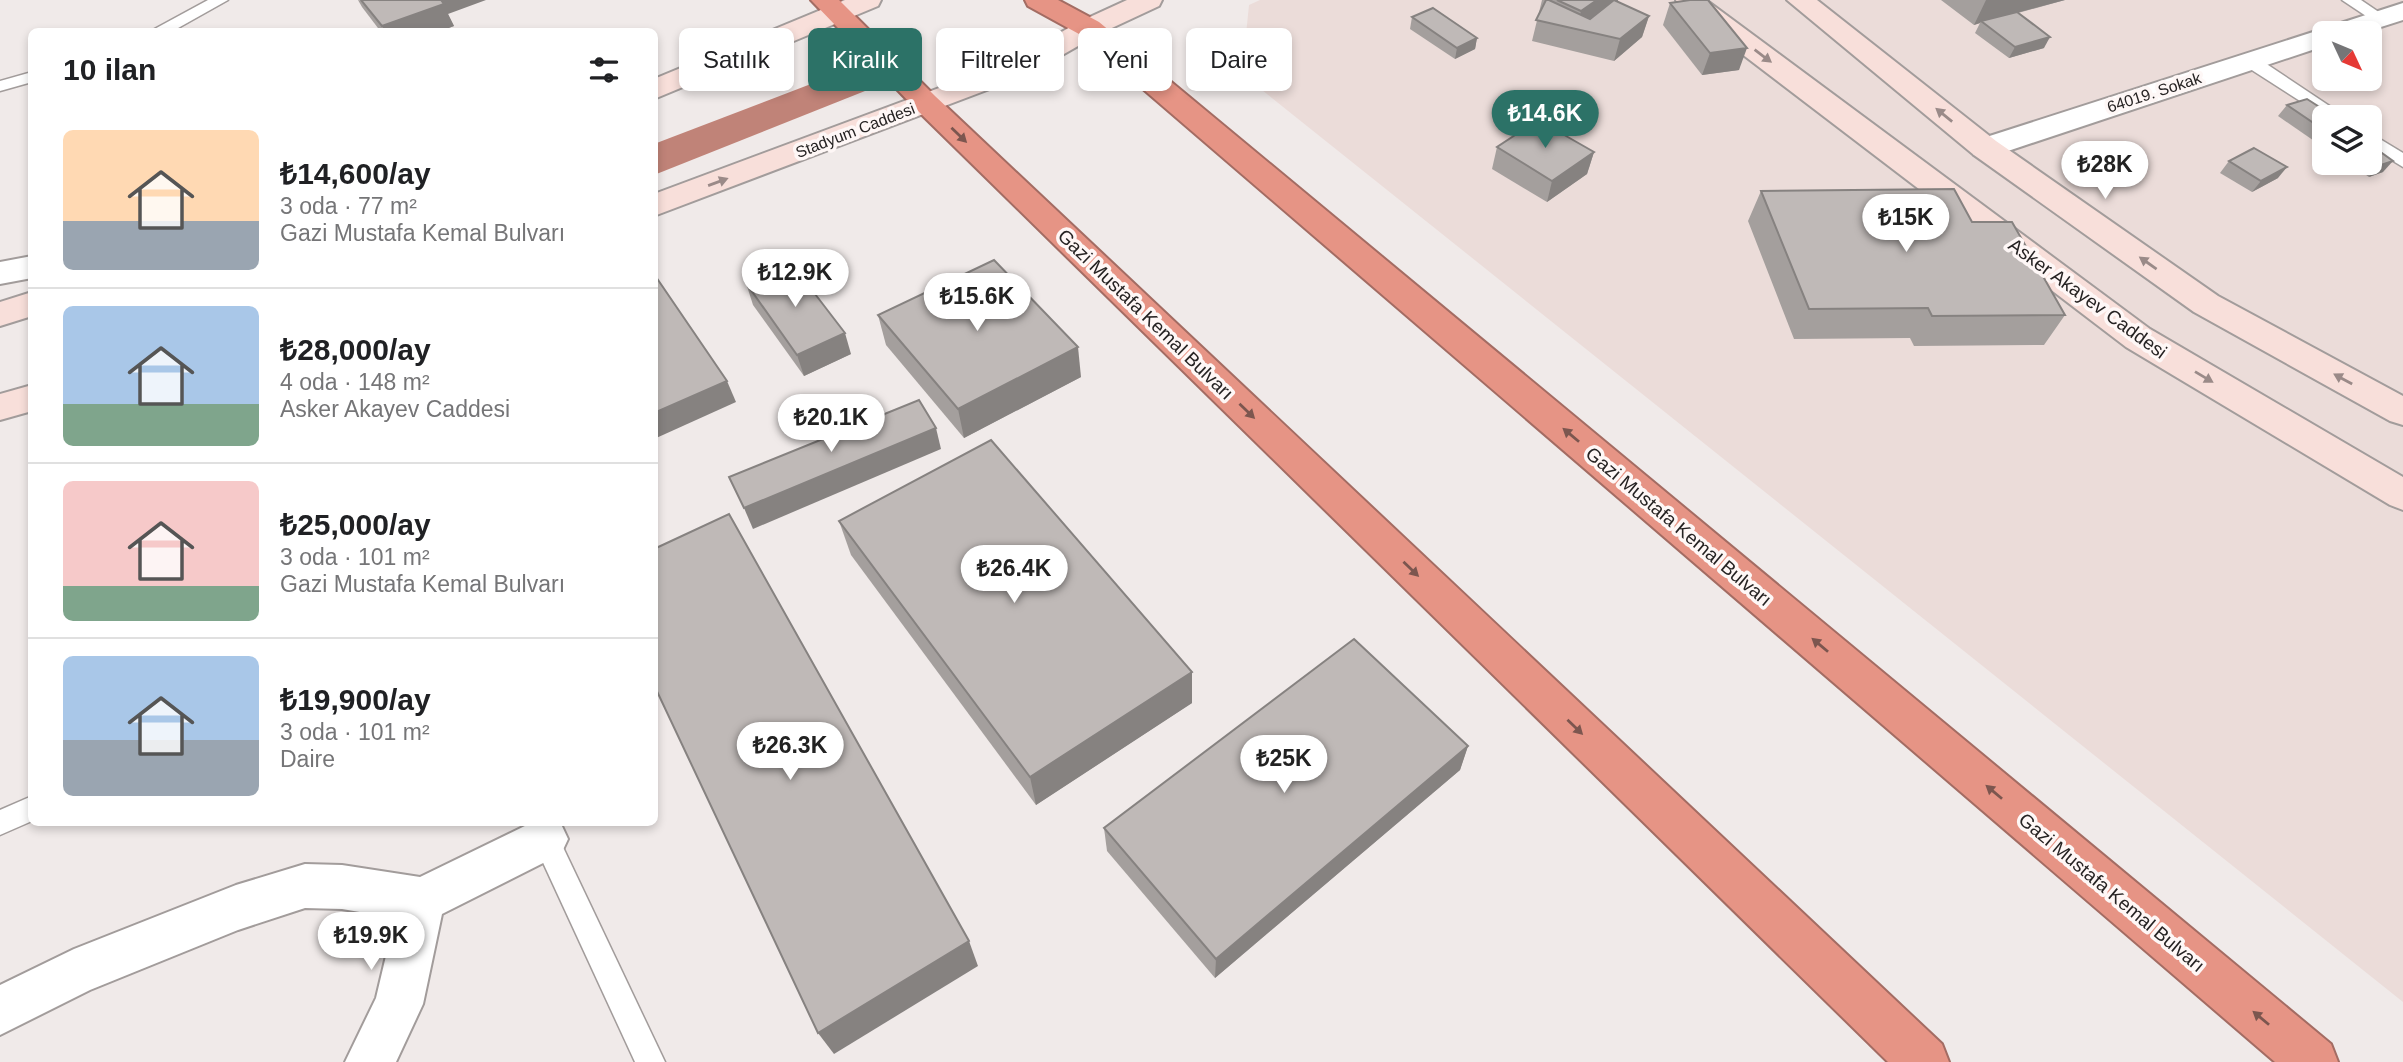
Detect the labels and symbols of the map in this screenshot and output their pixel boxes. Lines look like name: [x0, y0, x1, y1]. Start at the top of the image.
north arrow: [2312, 21, 2382, 91]
one-way arrow: [1754, 48, 1772, 63]
street label: 64019. Sokak: [2105, 69, 2204, 116]
pin: ₺14.6K: [1488, 90, 1602, 150]
street label: Stadyum Caddesi: [793, 100, 917, 161]
one-way arrow: [1936, 108, 1953, 123]
one-way arrow: [950, 126, 967, 142]
pin: ₺28K: [2064, 142, 2146, 201]
one-way arrow: [708, 176, 729, 187]
pin: ₺15K: [1865, 194, 1947, 254]
street label: Gazi Mustafa Kemal Bulvarı: [1054, 225, 1238, 404]
street label: Asker Akayev Caddesi: [2005, 234, 2171, 363]
pin: ₺12.9K: [738, 250, 852, 309]
one-way arrow: [2139, 256, 2157, 270]
pin: ₺15.6K: [920, 274, 1034, 333]
one-way arrow: [2195, 371, 2214, 384]
one-way arrow: [2333, 374, 2353, 385]
pin: ₺20.1K: [774, 394, 888, 454]
one-way arrow: [1238, 403, 1255, 419]
one-way arrow: [1563, 428, 1580, 443]
street label: Gazi Mustafa Kemal Bulvarı: [1582, 443, 1776, 610]
pin: ₺26.4K: [957, 546, 1071, 605]
one-way arrow: [1402, 560, 1419, 576]
one-way arrow: [1811, 637, 1829, 653]
one-way arrow: [1566, 718, 1583, 734]
pin: ₺26.3K: [733, 722, 847, 782]
pin: ₺25K: [1243, 736, 1325, 795]
one-way arrow: [1985, 784, 2003, 800]
street label: Gazi Mustafa Kemal Bulvarı: [2015, 809, 2209, 976]
pin: ₺19.9K: [314, 912, 428, 972]
one-way arrow: [2253, 1011, 2270, 1026]

